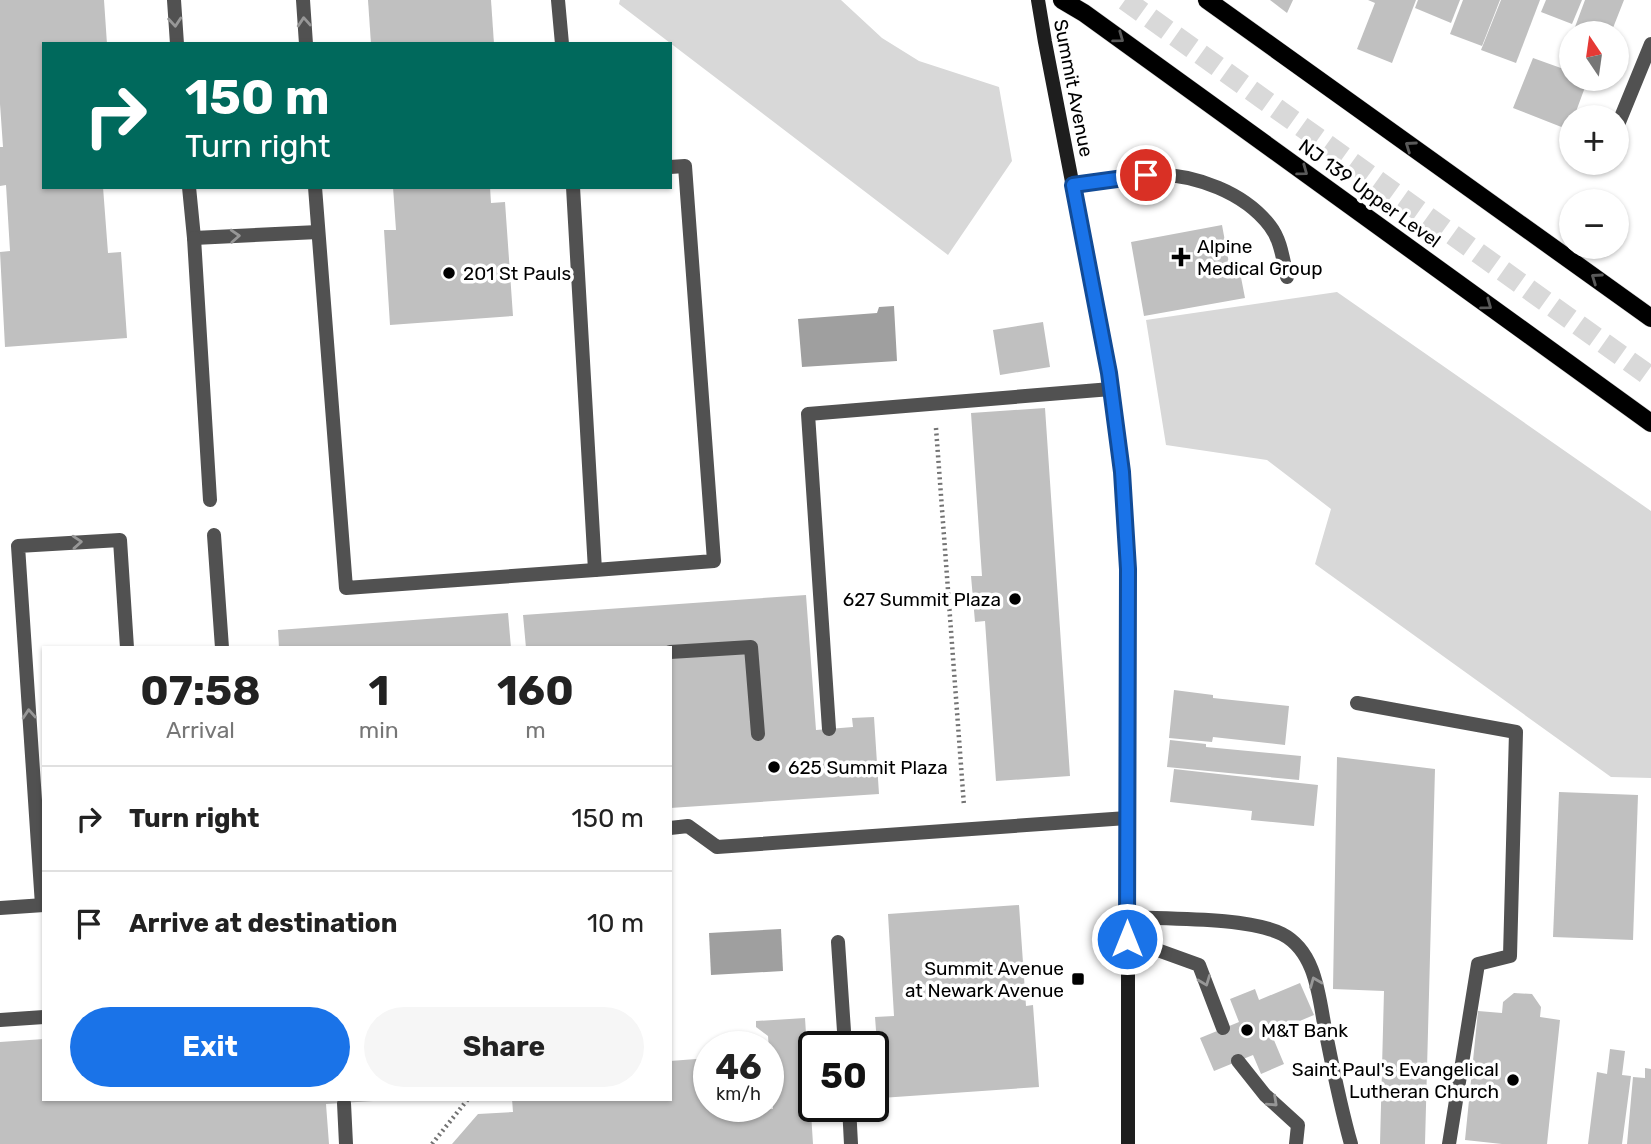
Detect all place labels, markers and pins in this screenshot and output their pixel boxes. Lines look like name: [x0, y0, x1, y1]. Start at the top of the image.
pin: [1116, 145, 1176, 205]
place label: Alpine Medical Group: [1197, 235, 1323, 280]
marker: Alpine Medical Group: [1171, 247, 1191, 267]
place label: 201 St Pauls: [463, 262, 571, 285]
marker: 201 St Pauls: [441, 265, 457, 281]
place label: 627 Summit Plaza: [843, 588, 1001, 611]
marker: 627 Summit Plaza: [1007, 591, 1023, 607]
place label: 625 Summit Plaza: [788, 756, 948, 779]
marker: 625 Summit Plaza: [766, 759, 782, 775]
place label: Summit Avenue at Newark Avenue: [905, 957, 1064, 1002]
marker: Summit Avenue at Newark Avenue: [1070, 971, 1086, 987]
place label: M&T Bank: [1261, 1019, 1348, 1042]
marker: M&T Bank: [1239, 1022, 1255, 1038]
place label: Saint Paul's Evangelical Lutheran Church: [1292, 1058, 1499, 1103]
marker: Saint Paul's Evangelical Lutheran Church: [1505, 1072, 1521, 1088]

